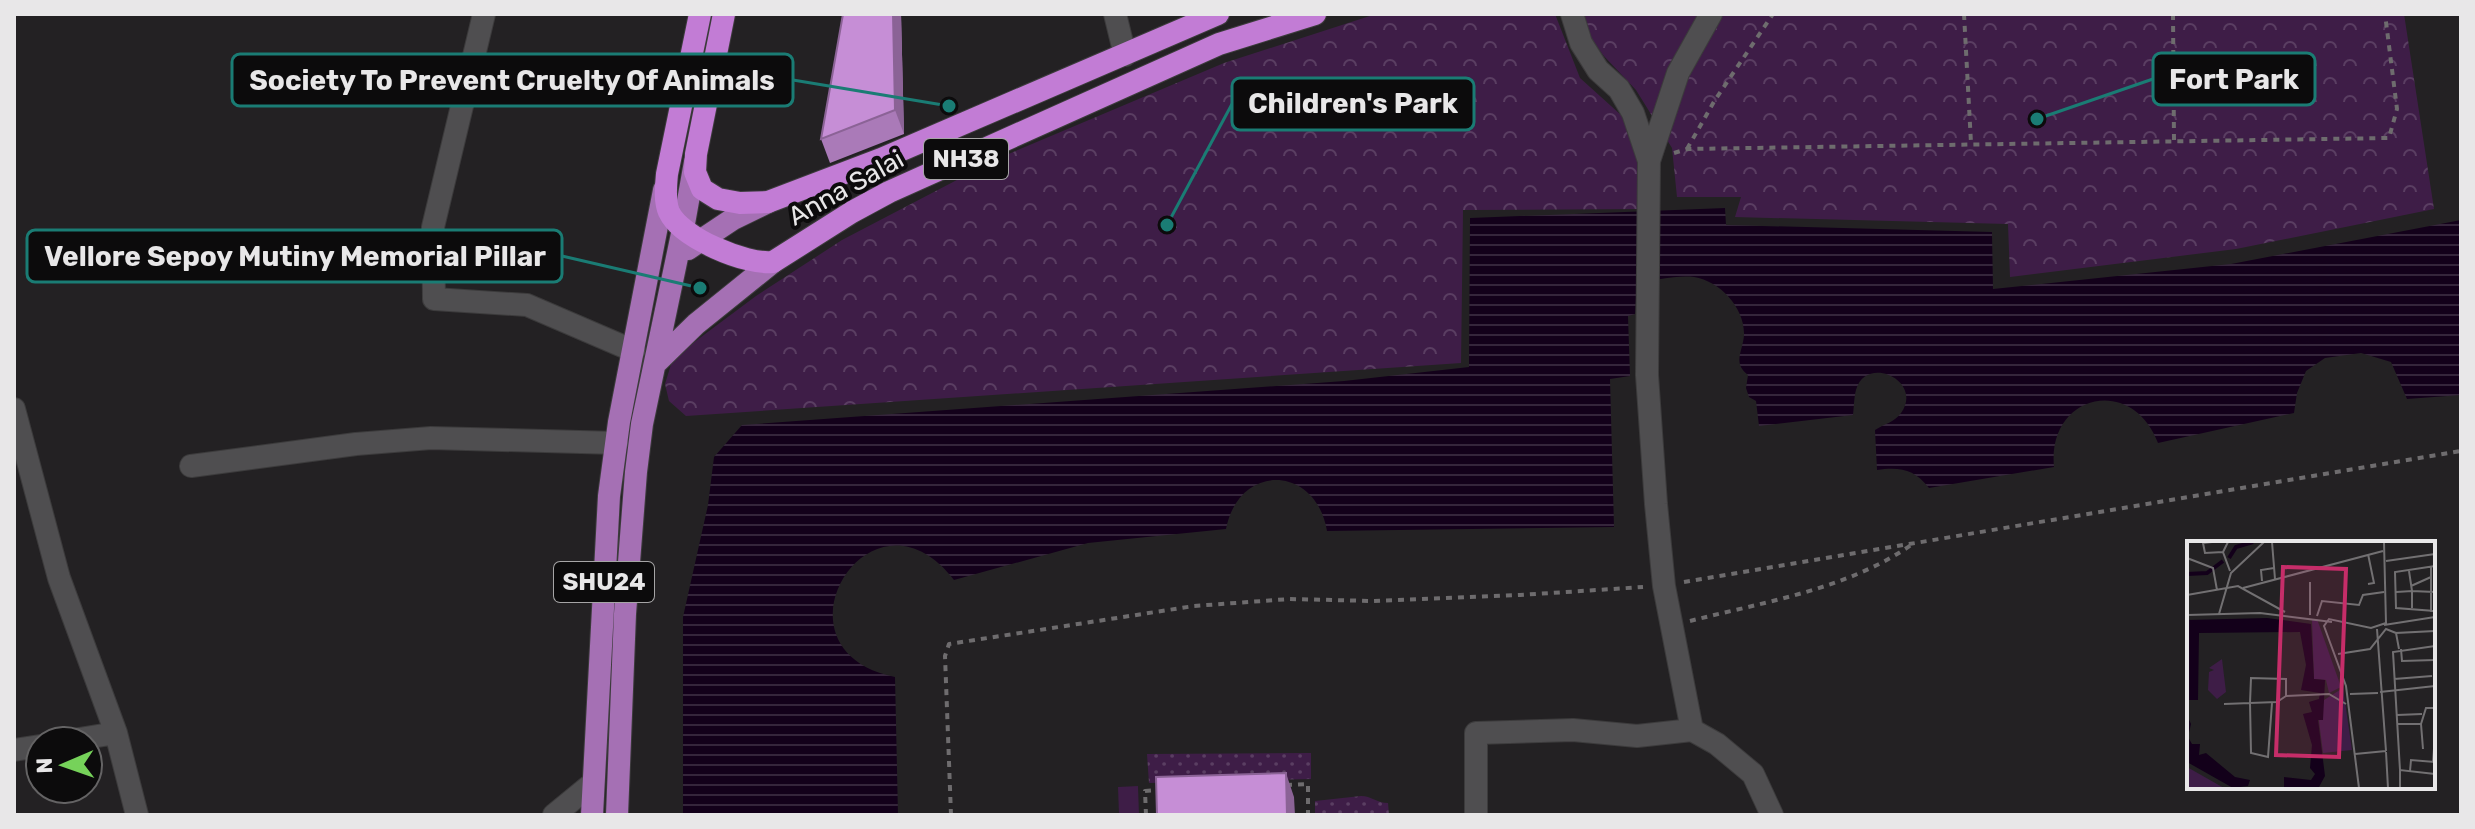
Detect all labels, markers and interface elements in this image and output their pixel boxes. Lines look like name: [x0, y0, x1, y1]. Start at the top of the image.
callout: Fort Park: [2153, 53, 2315, 105]
callout: Society To Prevent Cruelty Of Animals: [232, 54, 793, 106]
text: Fort Park: [2169, 63, 2300, 96]
text: Society To Prevent Cruelty Of Animals: [249, 64, 775, 97]
callout: Children's Park: [1232, 78, 1474, 130]
text: Children's Park: [1248, 87, 1459, 120]
road number: NH38: [924, 139, 1008, 179]
street label: Anna Salai: [783, 144, 909, 232]
callout: Vellore Sepoy Mutiny Memorial Pillar: [27, 230, 562, 282]
text: Vellore Sepoy Mutiny Memorial Pillar: [44, 240, 546, 273]
inset map: [2187, 541, 2435, 789]
road number: SHU24: [554, 562, 654, 602]
north arrow: [24, 725, 104, 805]
text: N: [31, 757, 58, 774]

